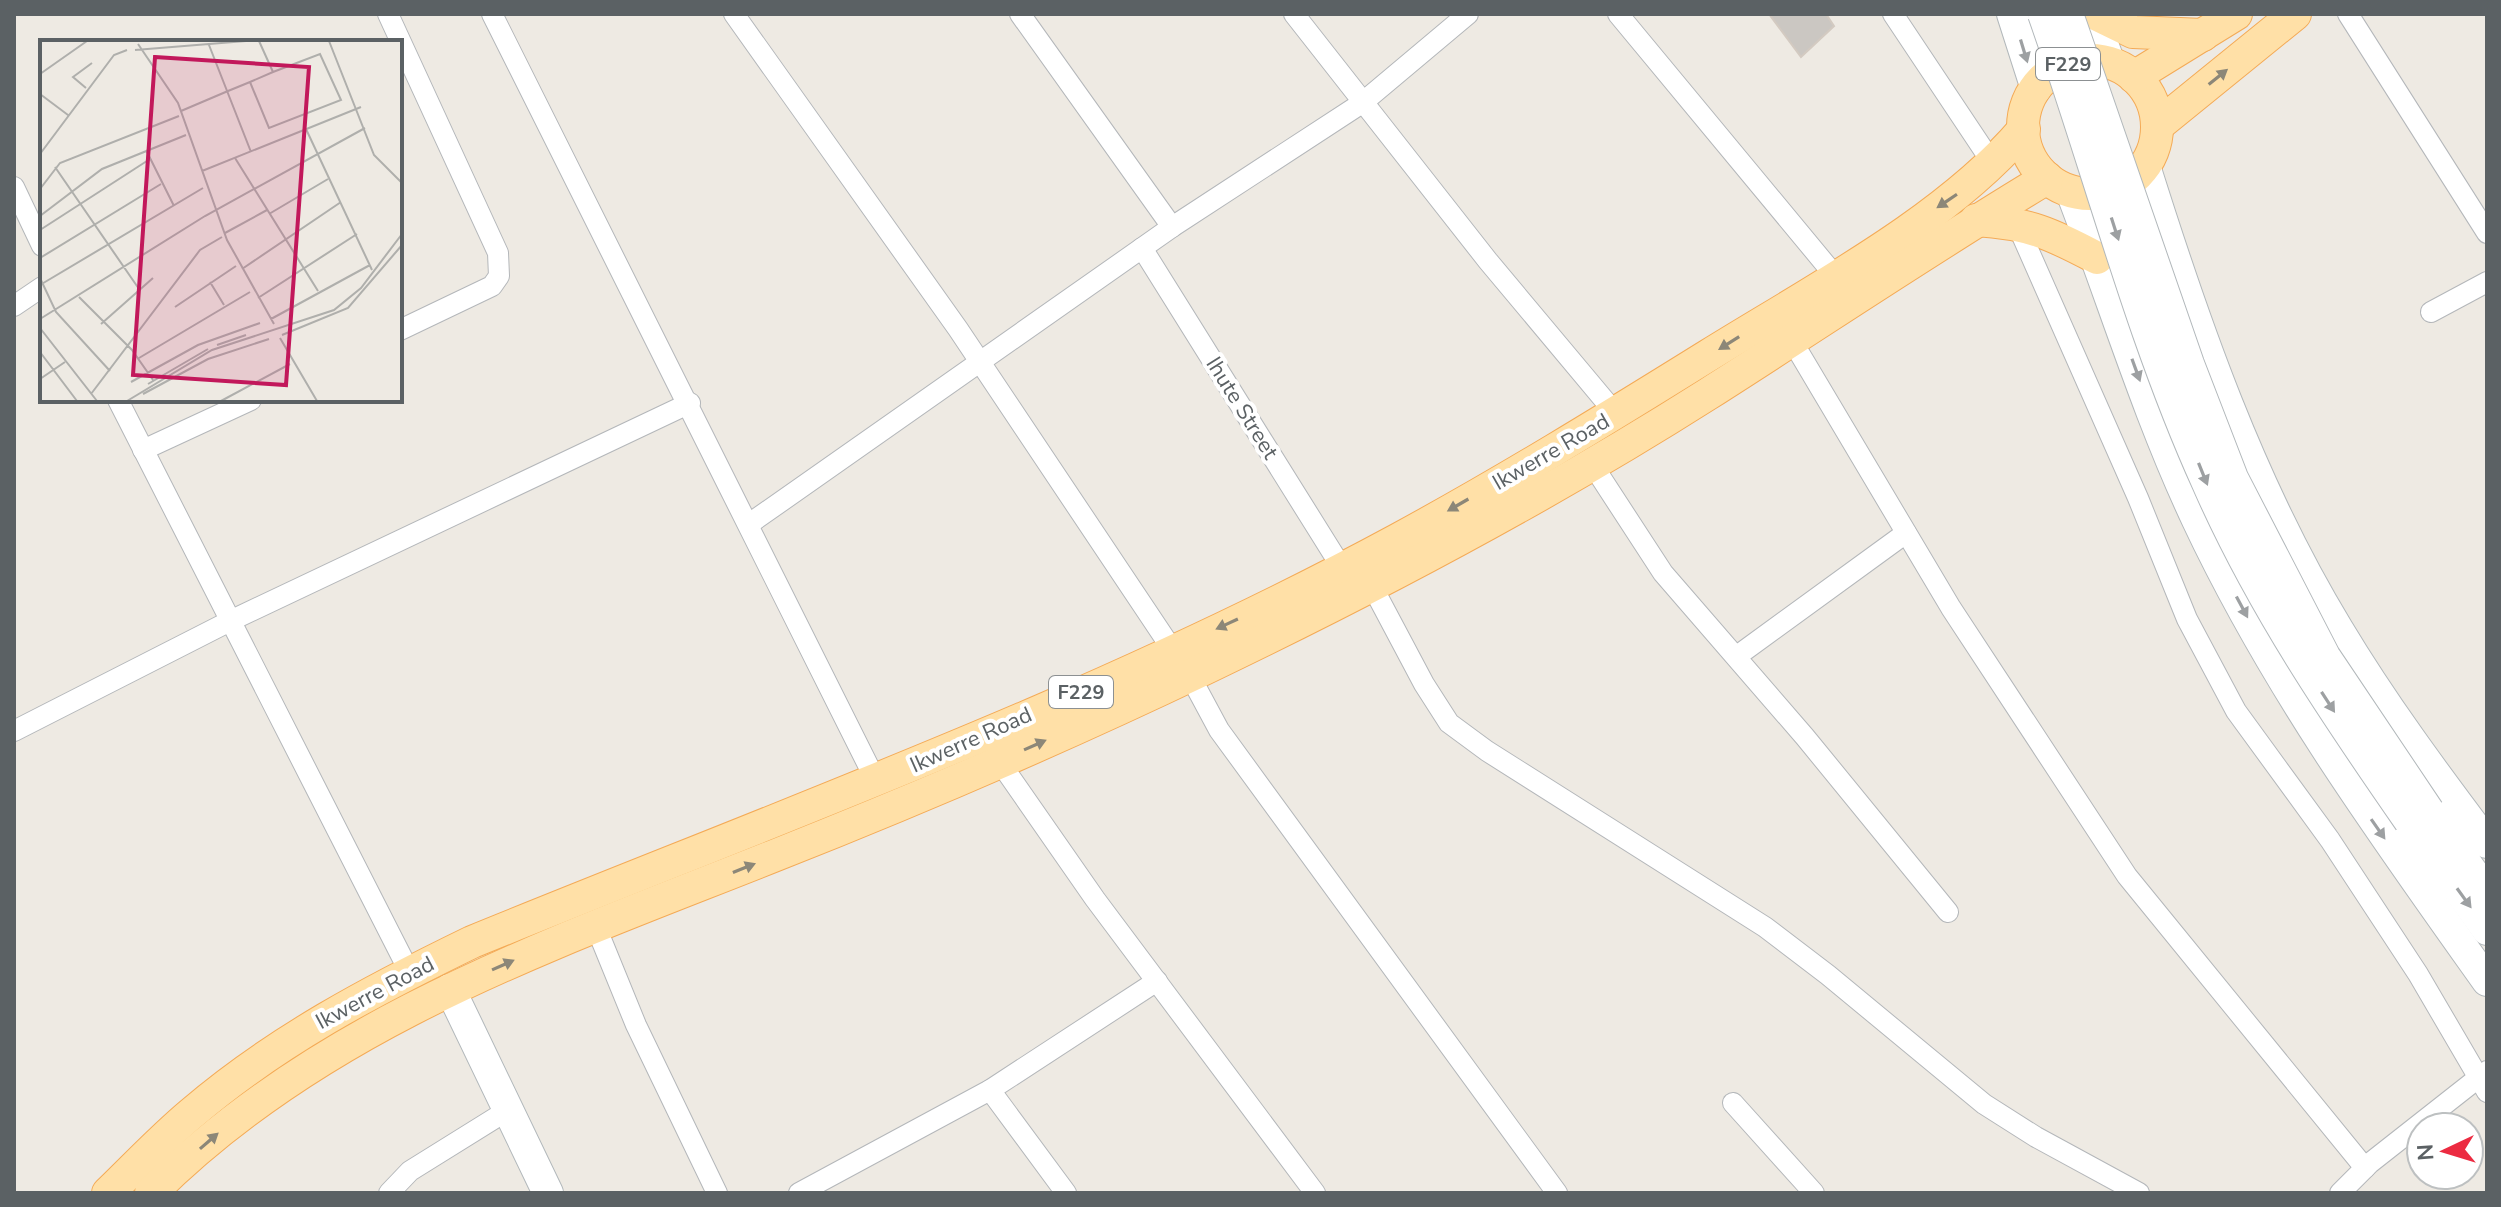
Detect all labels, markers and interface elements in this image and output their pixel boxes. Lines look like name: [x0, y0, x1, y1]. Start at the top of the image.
inset map: [40, 40, 402, 402]
one-way arrow: [2018, 40, 2031, 64]
road number: F229: [2036, 48, 2100, 80]
one-way arrow: [2208, 69, 2228, 86]
one-way arrow: [1937, 193, 1958, 208]
one-way arrow: [2110, 218, 2122, 242]
one-way arrow: [1718, 335, 1740, 349]
street label: Ihute Street: [1199, 351, 1285, 465]
one-way arrow: [2130, 359, 2143, 383]
street label: Ikwerre Road: [1487, 406, 1615, 498]
one-way arrow: [2197, 462, 2210, 486]
one-way arrow: [1447, 499, 1470, 512]
one-way arrow: [2236, 596, 2249, 619]
one-way arrow: [1215, 617, 1239, 631]
road number: F229: [1049, 676, 1113, 708]
one-way arrow: [2320, 691, 2334, 713]
street label: Ikwerre Road: [905, 700, 1037, 780]
one-way arrow: [1024, 738, 1047, 751]
one-way arrow: [2370, 818, 2385, 839]
one-way arrow: [732, 861, 756, 874]
one-way arrow: [2456, 888, 2471, 909]
street label: Ikwerre Road: [310, 949, 440, 1037]
one-way arrow: [491, 958, 515, 971]
north arrow: [2405, 1111, 2485, 1191]
one-way arrow: [199, 1133, 219, 1150]
text: N: [2411, 1143, 2442, 1162]

